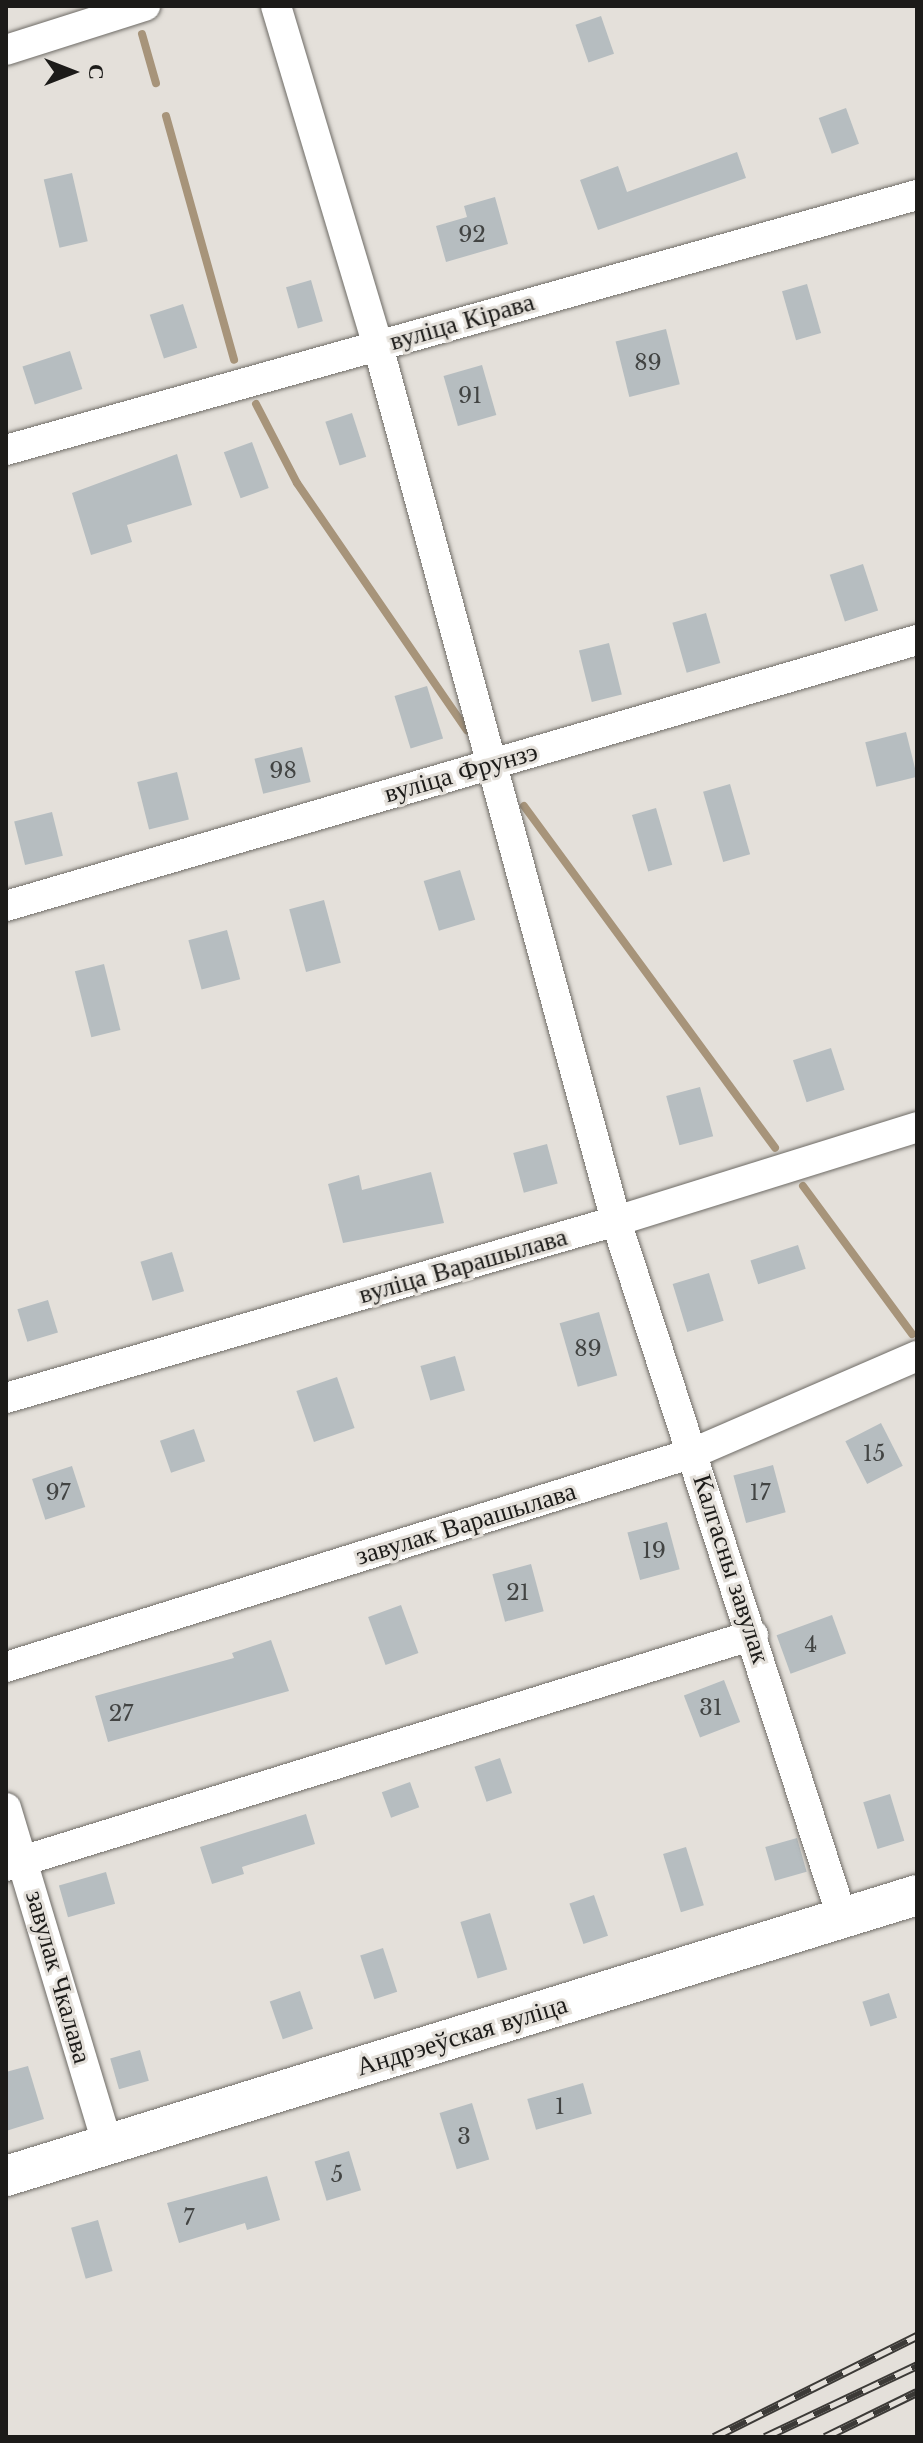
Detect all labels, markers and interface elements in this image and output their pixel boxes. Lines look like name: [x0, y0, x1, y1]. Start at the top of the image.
north arrow: [32, 32, 112, 112]
text: С: [83, 64, 110, 80]
house number: 92: [458, 222, 486, 248]
street label: вуліца Кірава: [386, 286, 538, 358]
house number: 89: [634, 350, 662, 376]
house number: 91: [458, 383, 482, 409]
street label: вуліца Фрунзэ: [381, 736, 541, 810]
house number: 98: [269, 758, 297, 784]
street label: вуліца Варашылава: [355, 1221, 571, 1311]
house number: 89: [574, 1336, 602, 1362]
house number: 15: [863, 1441, 885, 1467]
street label: Калгасны завулак: [686, 1471, 776, 1667]
street label: завулак Варашылава: [352, 1476, 580, 1572]
house number: 97: [45, 1480, 71, 1506]
house number: 17: [750, 1480, 770, 1506]
house number: 19: [642, 1538, 666, 1564]
house number: 21: [506, 1580, 530, 1606]
house number: 4: [805, 1632, 817, 1658]
house number: 31: [699, 1695, 723, 1721]
house number: 27: [109, 1701, 133, 1727]
street label: завулак Чкалава: [18, 1887, 98, 2067]
street label: Андрэеўская вуліца: [353, 1989, 571, 2083]
house number: 1: [555, 2094, 565, 2120]
house number: 3: [457, 2124, 471, 2150]
house number: 5: [331, 2162, 343, 2188]
house number: 7: [183, 2205, 195, 2231]

